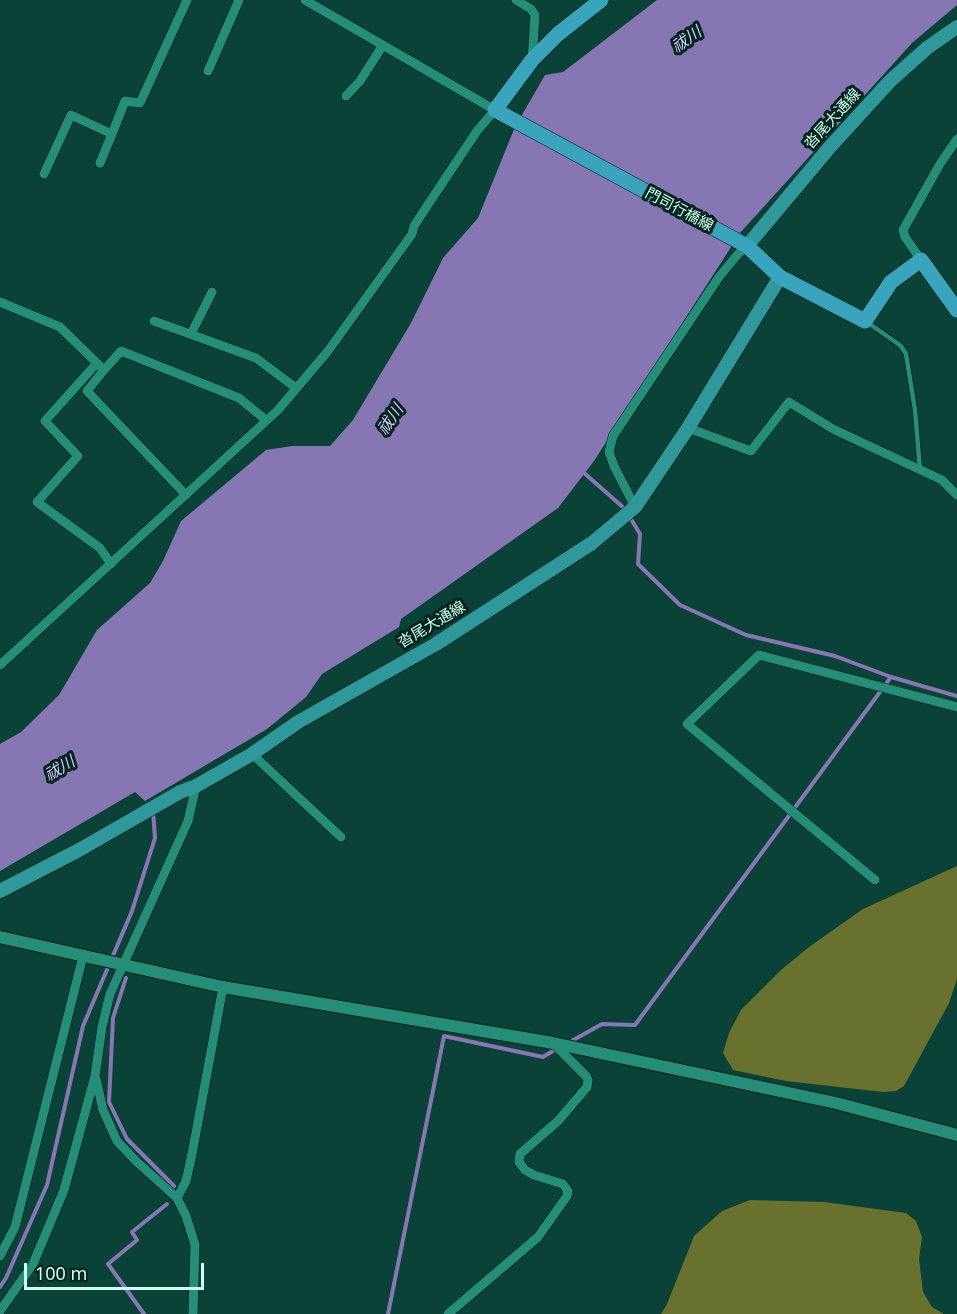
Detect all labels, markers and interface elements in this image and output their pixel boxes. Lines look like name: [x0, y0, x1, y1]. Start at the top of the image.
water label: 祓川: [668, 23, 706, 57]
street label: 沓尾大通線: [801, 85, 865, 153]
street label: 門司行橋線: [642, 184, 716, 236]
water label: 祓川: [374, 401, 408, 439]
street label: 沓尾大通線: [395, 598, 469, 652]
water label: 祓川: [41, 753, 79, 785]
scale bar: [27, 1251, 207, 1289]
text: 100 m: [35, 1261, 87, 1285]

